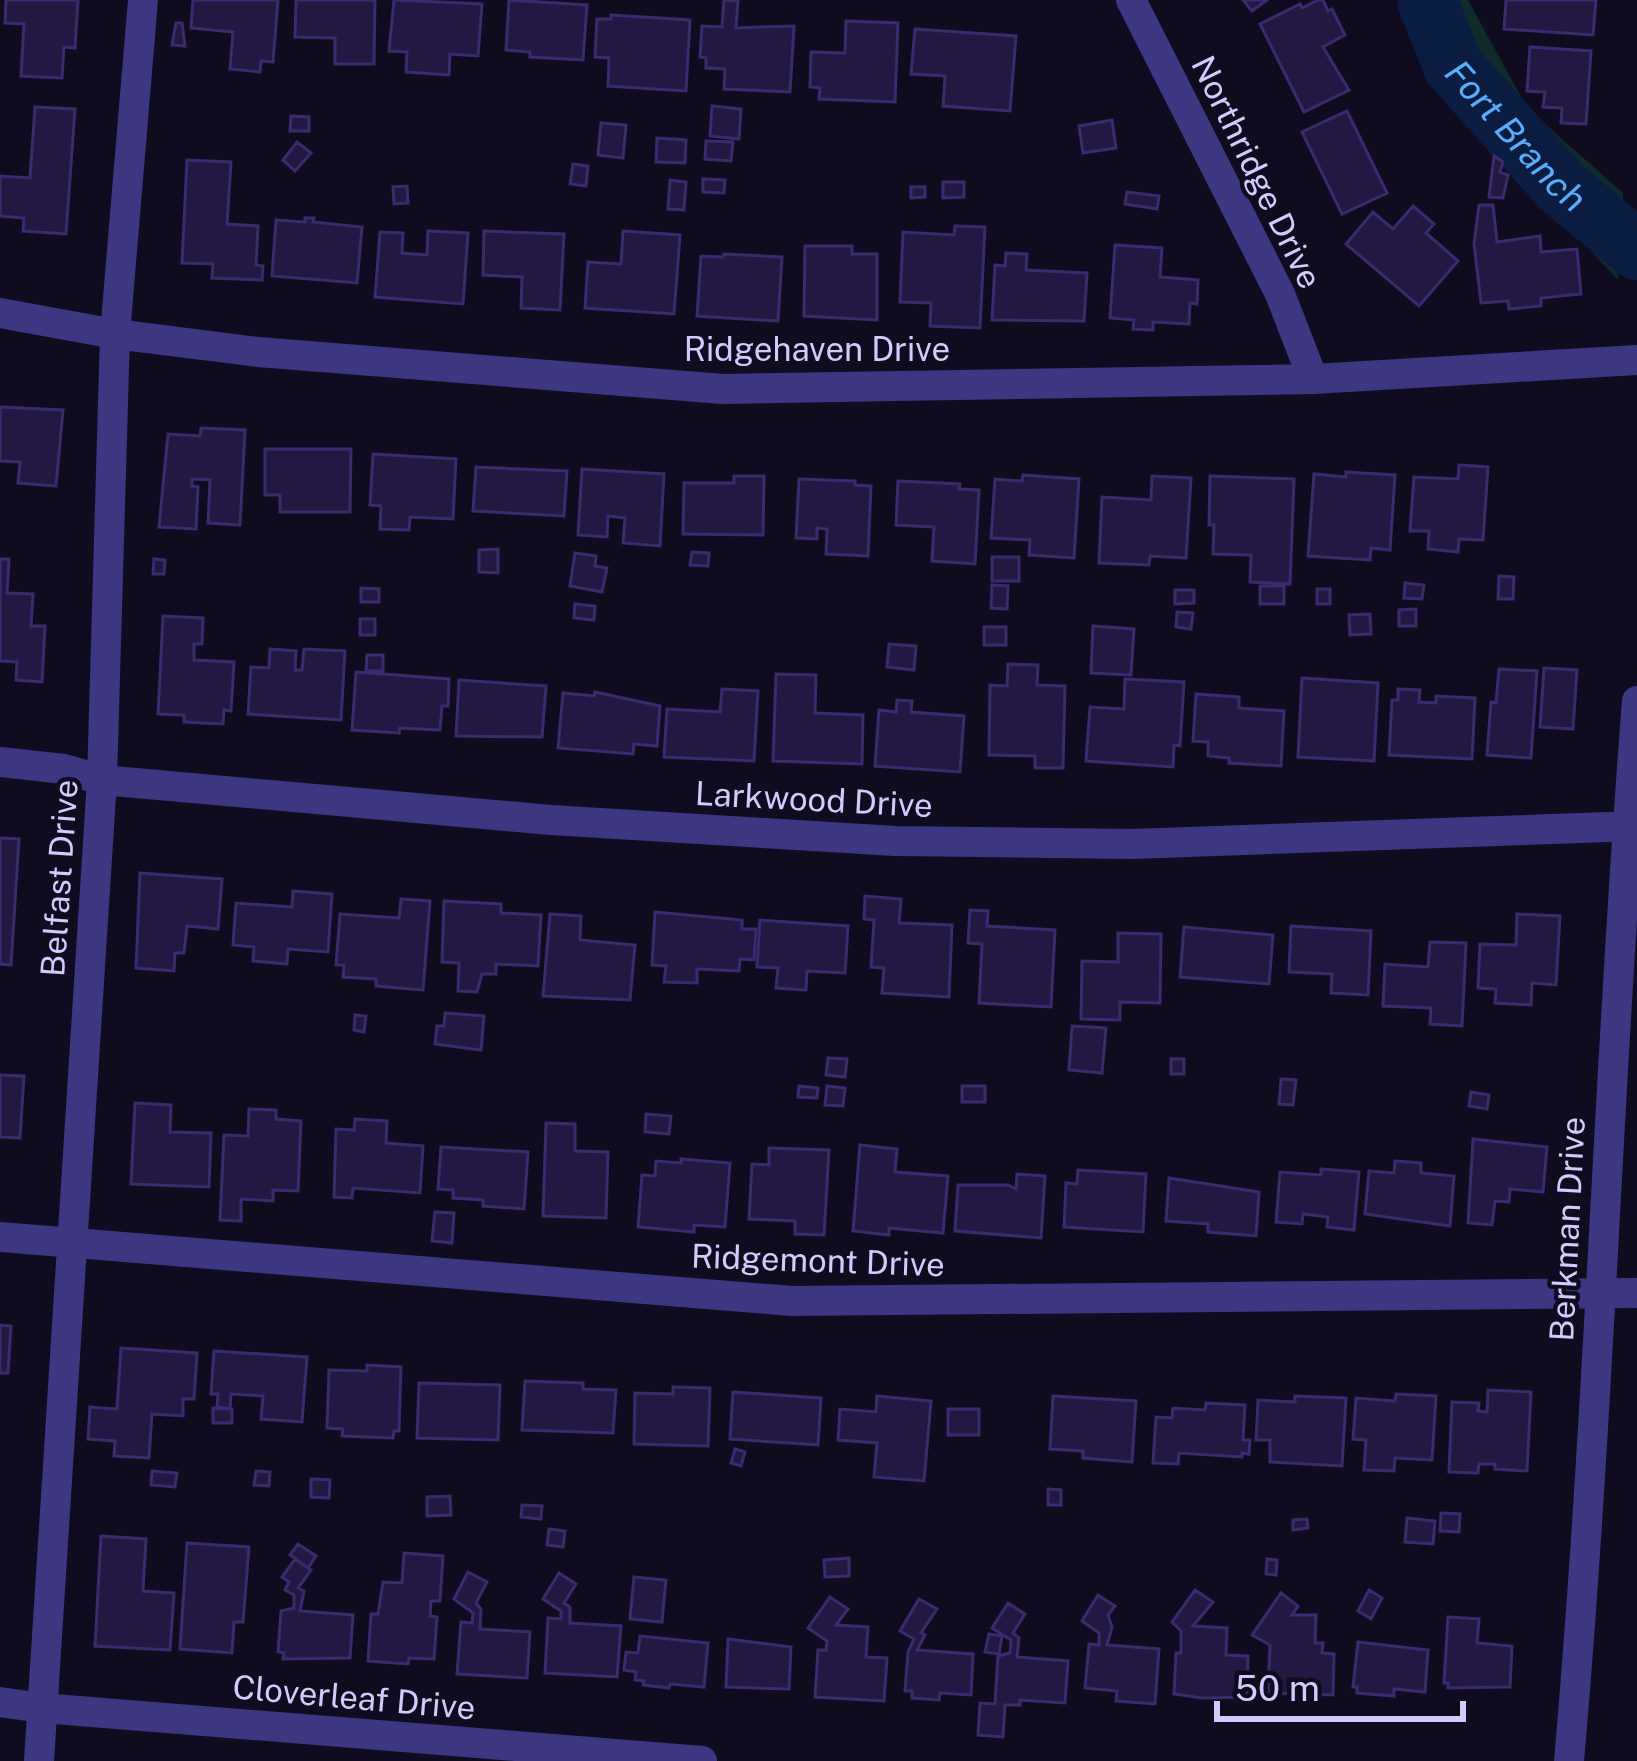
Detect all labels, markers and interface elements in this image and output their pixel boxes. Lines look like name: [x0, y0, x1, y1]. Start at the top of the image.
street label: Northridge Drive: [1184, 50, 1330, 294]
water label: Fort Branch: [1437, 52, 1595, 220]
street label: Ridgehaven Drive: [684, 330, 950, 368]
street label: Larkwood Drive: [694, 774, 934, 824]
street label: Belfast Drive: [33, 778, 85, 978]
street label: Berkman Drive: [1542, 1116, 1592, 1342]
street label: Ridgemont Drive: [690, 1237, 946, 1283]
scale bar: [1217, 1647, 1463, 1721]
street label: Cloverleaf Drive: [231, 1667, 477, 1727]
text: 50 m: [1235, 1667, 1320, 1709]

